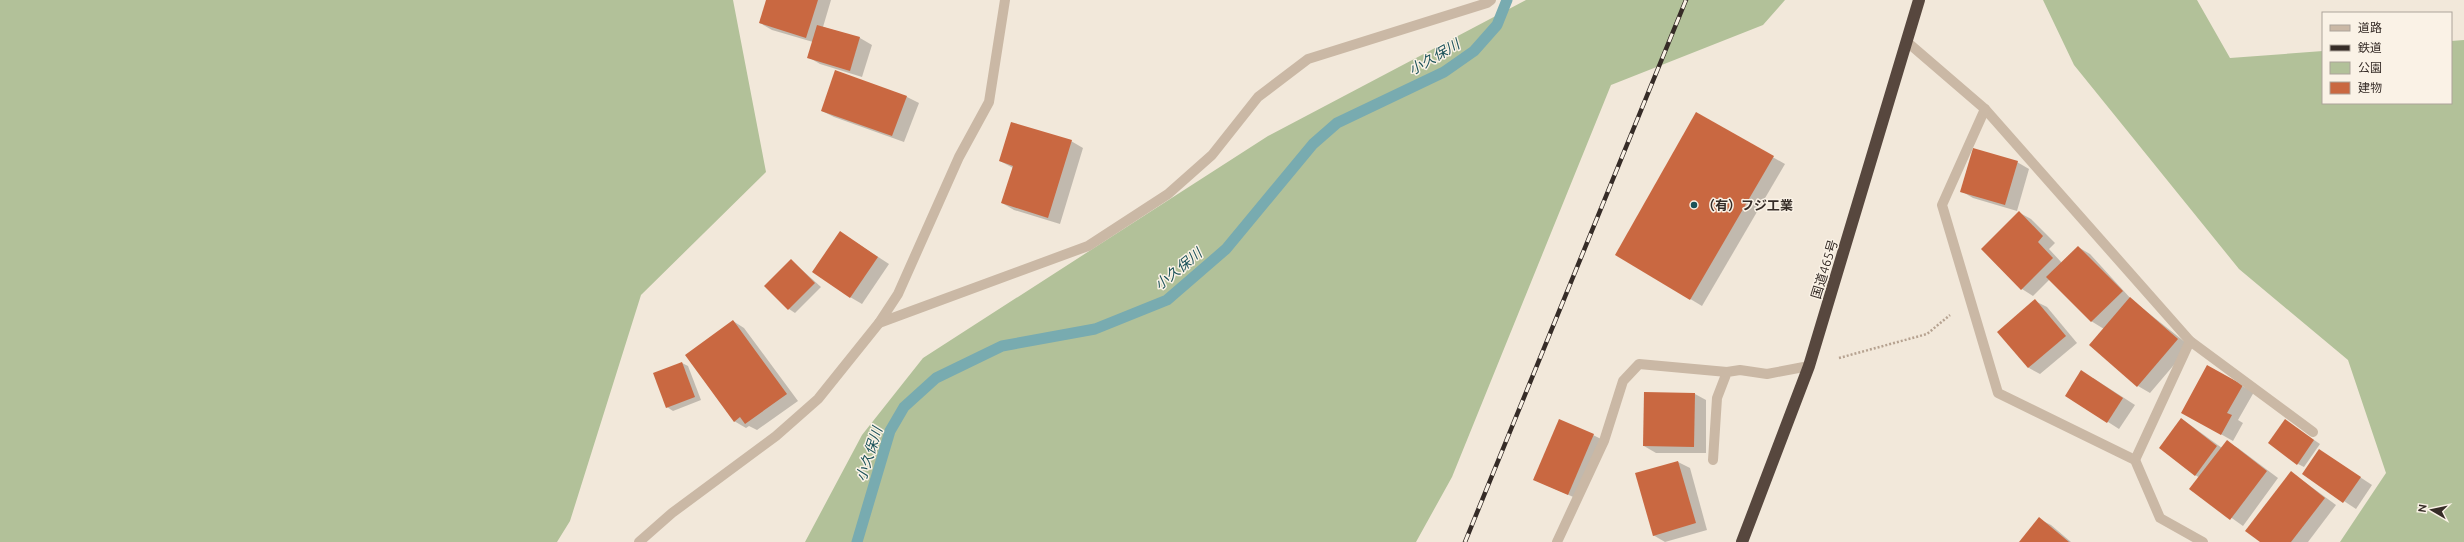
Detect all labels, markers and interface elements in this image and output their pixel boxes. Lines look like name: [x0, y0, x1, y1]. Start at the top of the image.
legend: [2322, 12, 2452, 104]
text: 道路: [2358, 21, 2382, 34]
water label: 小久保川: [1406, 35, 1464, 78]
text: 鉄道: [2358, 41, 2382, 54]
text: 公園: [2358, 61, 2382, 74]
text: 建物: [2358, 81, 2382, 94]
place label: （有）フジ工業: [1702, 198, 1793, 212]
marker: （有）フジ工業: [1689, 200, 1699, 210]
street label: 国道465号: [1808, 238, 1840, 300]
water label: 小久保川: [1151, 244, 1206, 293]
water label: 小久保川: [853, 423, 886, 483]
north arrow: [2412, 490, 2452, 530]
text: N: [2416, 503, 2429, 513]

